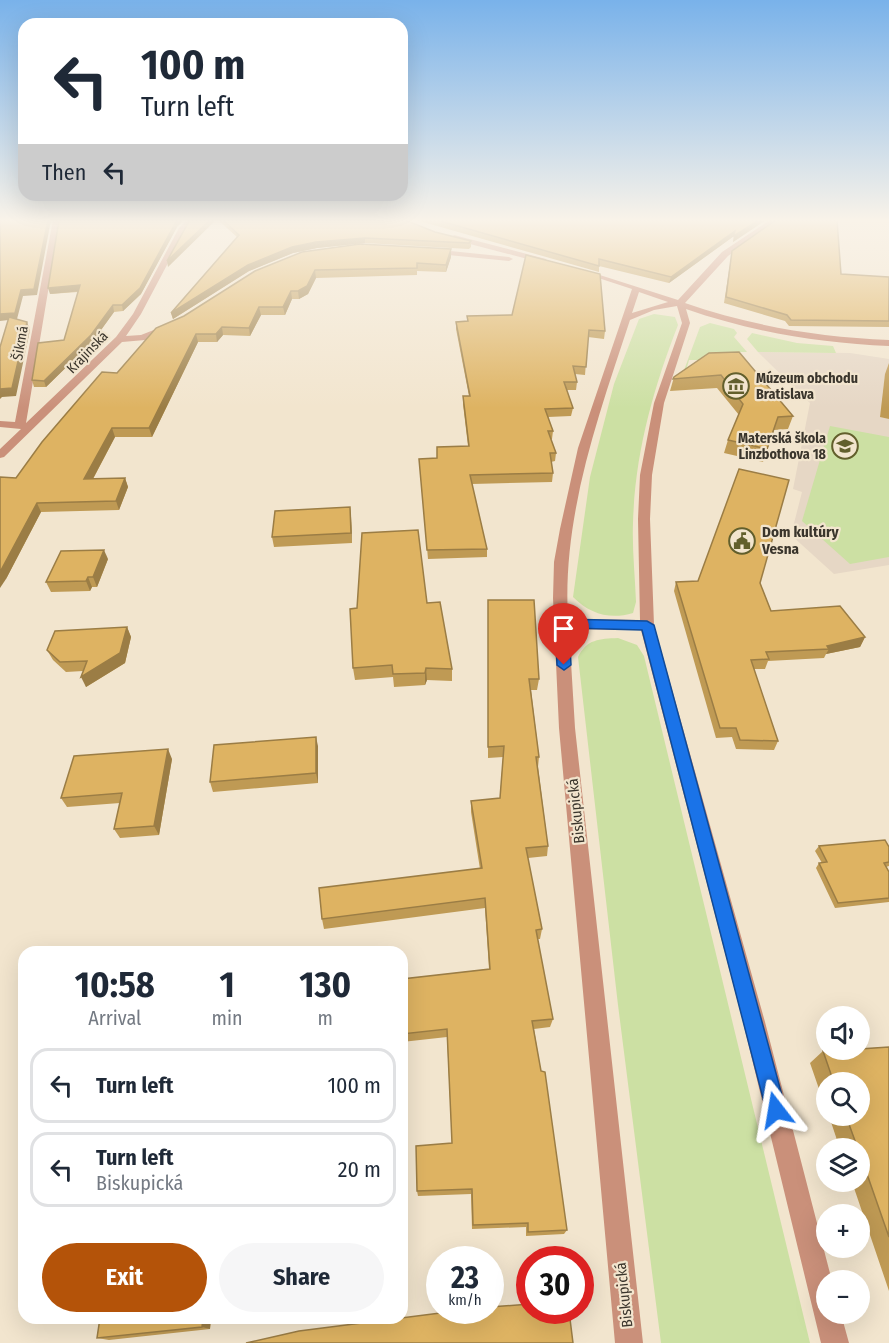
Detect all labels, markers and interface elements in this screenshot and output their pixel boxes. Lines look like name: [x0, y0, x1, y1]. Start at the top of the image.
text: 100 m: [141, 40, 245, 90]
icon: left: [42, 42, 120, 120]
text: Turn left: [141, 91, 234, 123]
icon: left: [98, 156, 131, 189]
text: Then: [42, 159, 86, 186]
street label: Šikmá: [8, 324, 32, 362]
street label: Krajinská: [63, 328, 112, 377]
place label: Múzeum obchodu Bratislava: [756, 370, 858, 403]
museum icon: Múzeum obchodu Bratislava: [721, 371, 751, 401]
place label: Materská škola Linzbothova 18: [738, 430, 827, 463]
school or university icon: Materská škola Linzbothova 18: [830, 431, 860, 461]
place label: Dom kultúry Vesna: [761, 523, 839, 558]
public building icon: Dom kultúry Vesna: [727, 526, 757, 556]
pin: [538, 603, 589, 665]
icon: arrive: [547, 612, 580, 645]
street label: Biskupická: [564, 778, 588, 844]
text: 10:58: [75, 963, 155, 1007]
text: 1: [219, 963, 235, 1007]
text: 130: [299, 963, 351, 1007]
text: Arrival: [88, 1006, 141, 1030]
text: min: [212, 1006, 243, 1030]
text: m: [318, 1006, 333, 1030]
map controls: [816, 1006, 870, 1324]
button: sound: [816, 1006, 870, 1060]
icon: left: [45, 1069, 78, 1102]
text: Turn left: [96, 1072, 174, 1099]
text: 100 m: [327, 1072, 381, 1099]
button: search: [816, 1072, 870, 1126]
position arrow: [744, 1078, 808, 1142]
button: layers: [816, 1138, 870, 1192]
text: Turn left: [96, 1144, 174, 1171]
icon: left: [45, 1153, 78, 1186]
text: 20 m: [338, 1156, 381, 1183]
text: Biskupická: [96, 1171, 183, 1195]
button: +: [816, 1204, 870, 1258]
button: Exit: [42, 1243, 207, 1312]
button: Share: [219, 1243, 384, 1312]
speed limit sign: 30: [516, 1246, 594, 1324]
text: 23: [451, 1260, 479, 1296]
street label: Biskupická: [612, 1262, 636, 1328]
button: −: [816, 1270, 870, 1324]
text: km/h: [448, 1291, 482, 1309]

